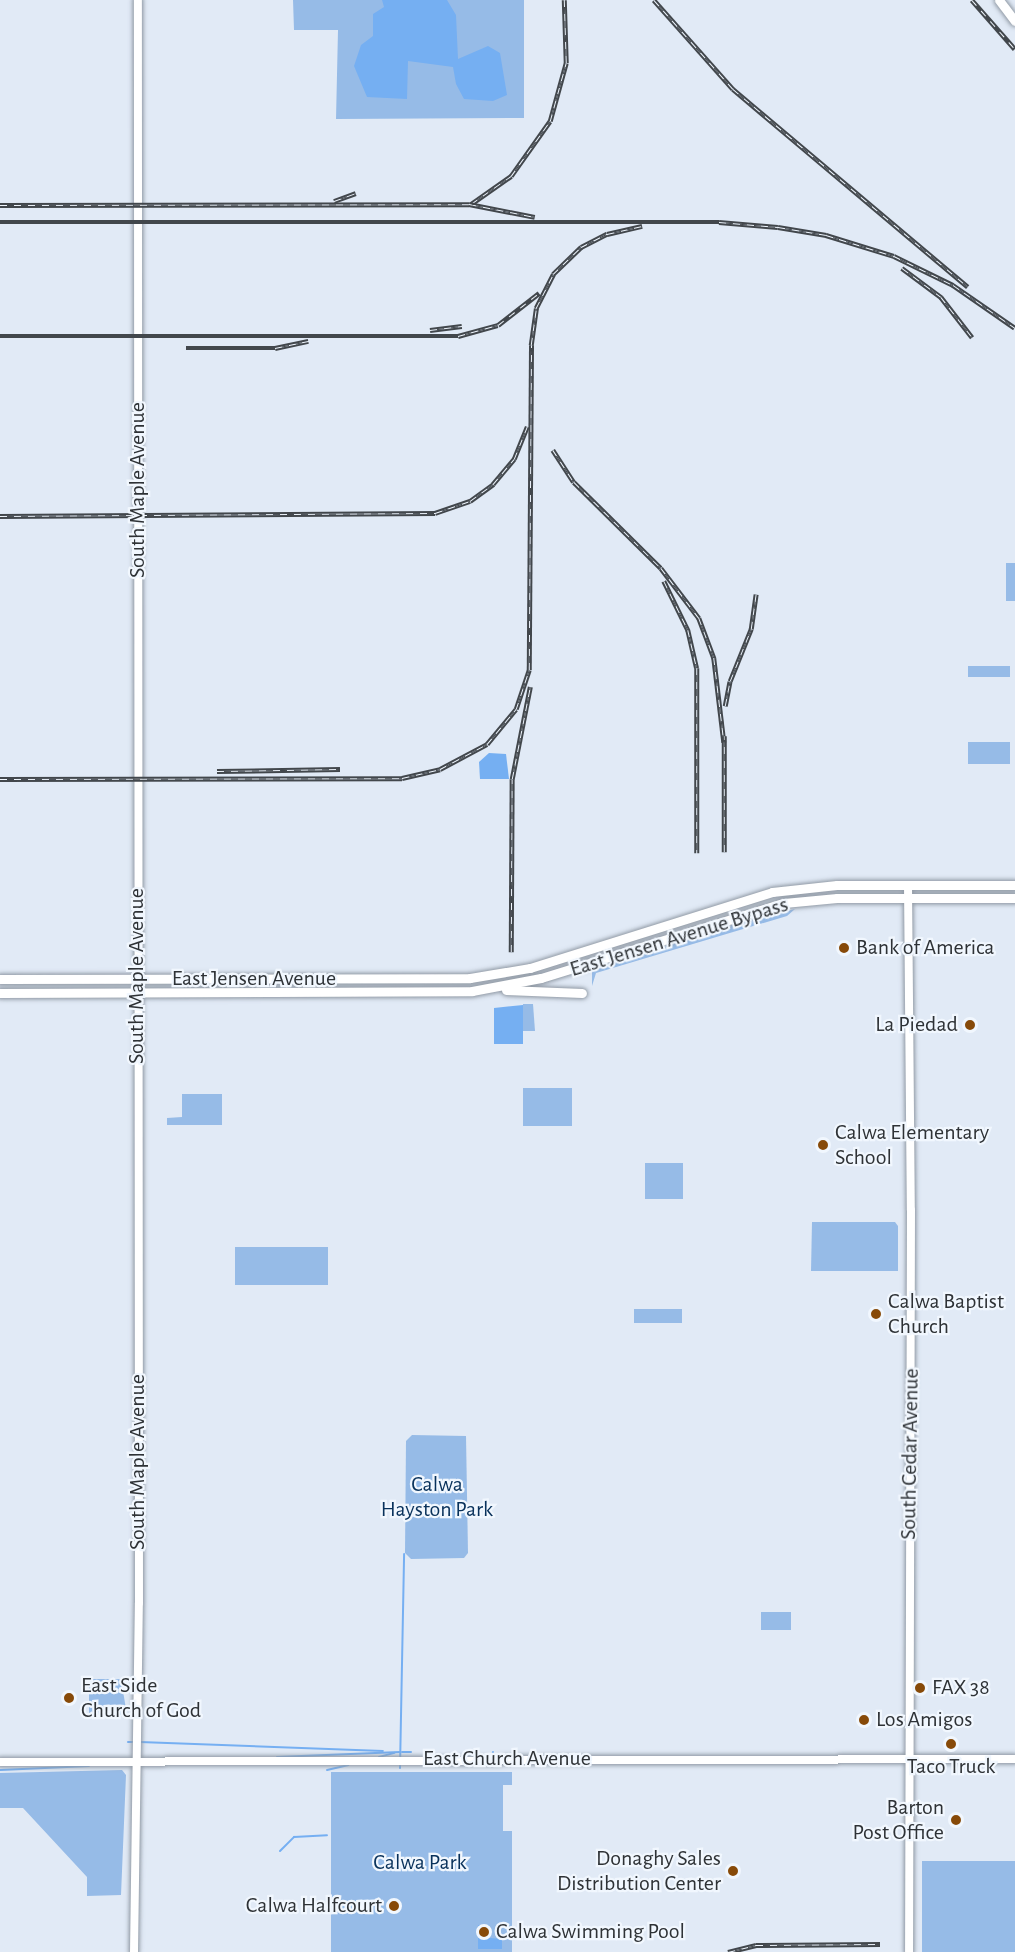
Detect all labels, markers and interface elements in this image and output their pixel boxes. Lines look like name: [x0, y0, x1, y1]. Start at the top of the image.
street label: South Maple Avenue: [125, 402, 151, 578]
street label: South Maple Avenue: [124, 888, 150, 1064]
street label: East Jensen Avenue Bypass: [567, 891, 791, 983]
place label: Bank of America: [856, 935, 995, 961]
marker: Bank of America: [837, 941, 851, 955]
street label: East Jensen Avenue: [172, 966, 336, 992]
place label: La Piedad: [875, 1012, 958, 1038]
marker: La Piedad: [963, 1018, 977, 1032]
place label: Calwa Elementary School: [835, 1119, 989, 1170]
marker: Calwa Elementary School: [816, 1138, 830, 1152]
place label: Calwa Baptist Church: [888, 1288, 1004, 1340]
marker: Calwa Baptist Church: [869, 1307, 883, 1321]
street label: South Cedar Avenue: [895, 1368, 925, 1540]
street label: South Maple Avenue: [125, 1374, 151, 1550]
park label: Calwa Hayston Park: [381, 1471, 493, 1522]
place label: East Side Church of God: [81, 1672, 201, 1724]
place label: FAX 38: [932, 1675, 990, 1701]
marker: FAX 38: [913, 1681, 927, 1695]
marker: East Side Church of God: [62, 1691, 76, 1705]
place label: Los Amigos: [876, 1707, 972, 1733]
marker: Los Amigos: [857, 1713, 871, 1727]
marker: Taco Truck: [944, 1737, 958, 1751]
street label: East Church Avenue: [423, 1746, 591, 1772]
place label: Taco Truck: [907, 1754, 995, 1780]
place label: Barton Post Office: [852, 1794, 944, 1846]
marker: Barton Post Office: [949, 1813, 963, 1827]
place label: Donaghy Sales Distribution Center: [557, 1845, 721, 1897]
park label: Calwa Park: [373, 1850, 467, 1876]
marker: Donaghy Sales Distribution Center: [726, 1864, 740, 1878]
place label: Calwa Halfcourt: [246, 1893, 382, 1919]
marker: Calwa Halfcourt: [387, 1899, 401, 1913]
place label: Calwa Swimming Pool: [496, 1919, 685, 1945]
marker: Calwa Swimming Pool: [477, 1925, 491, 1939]

